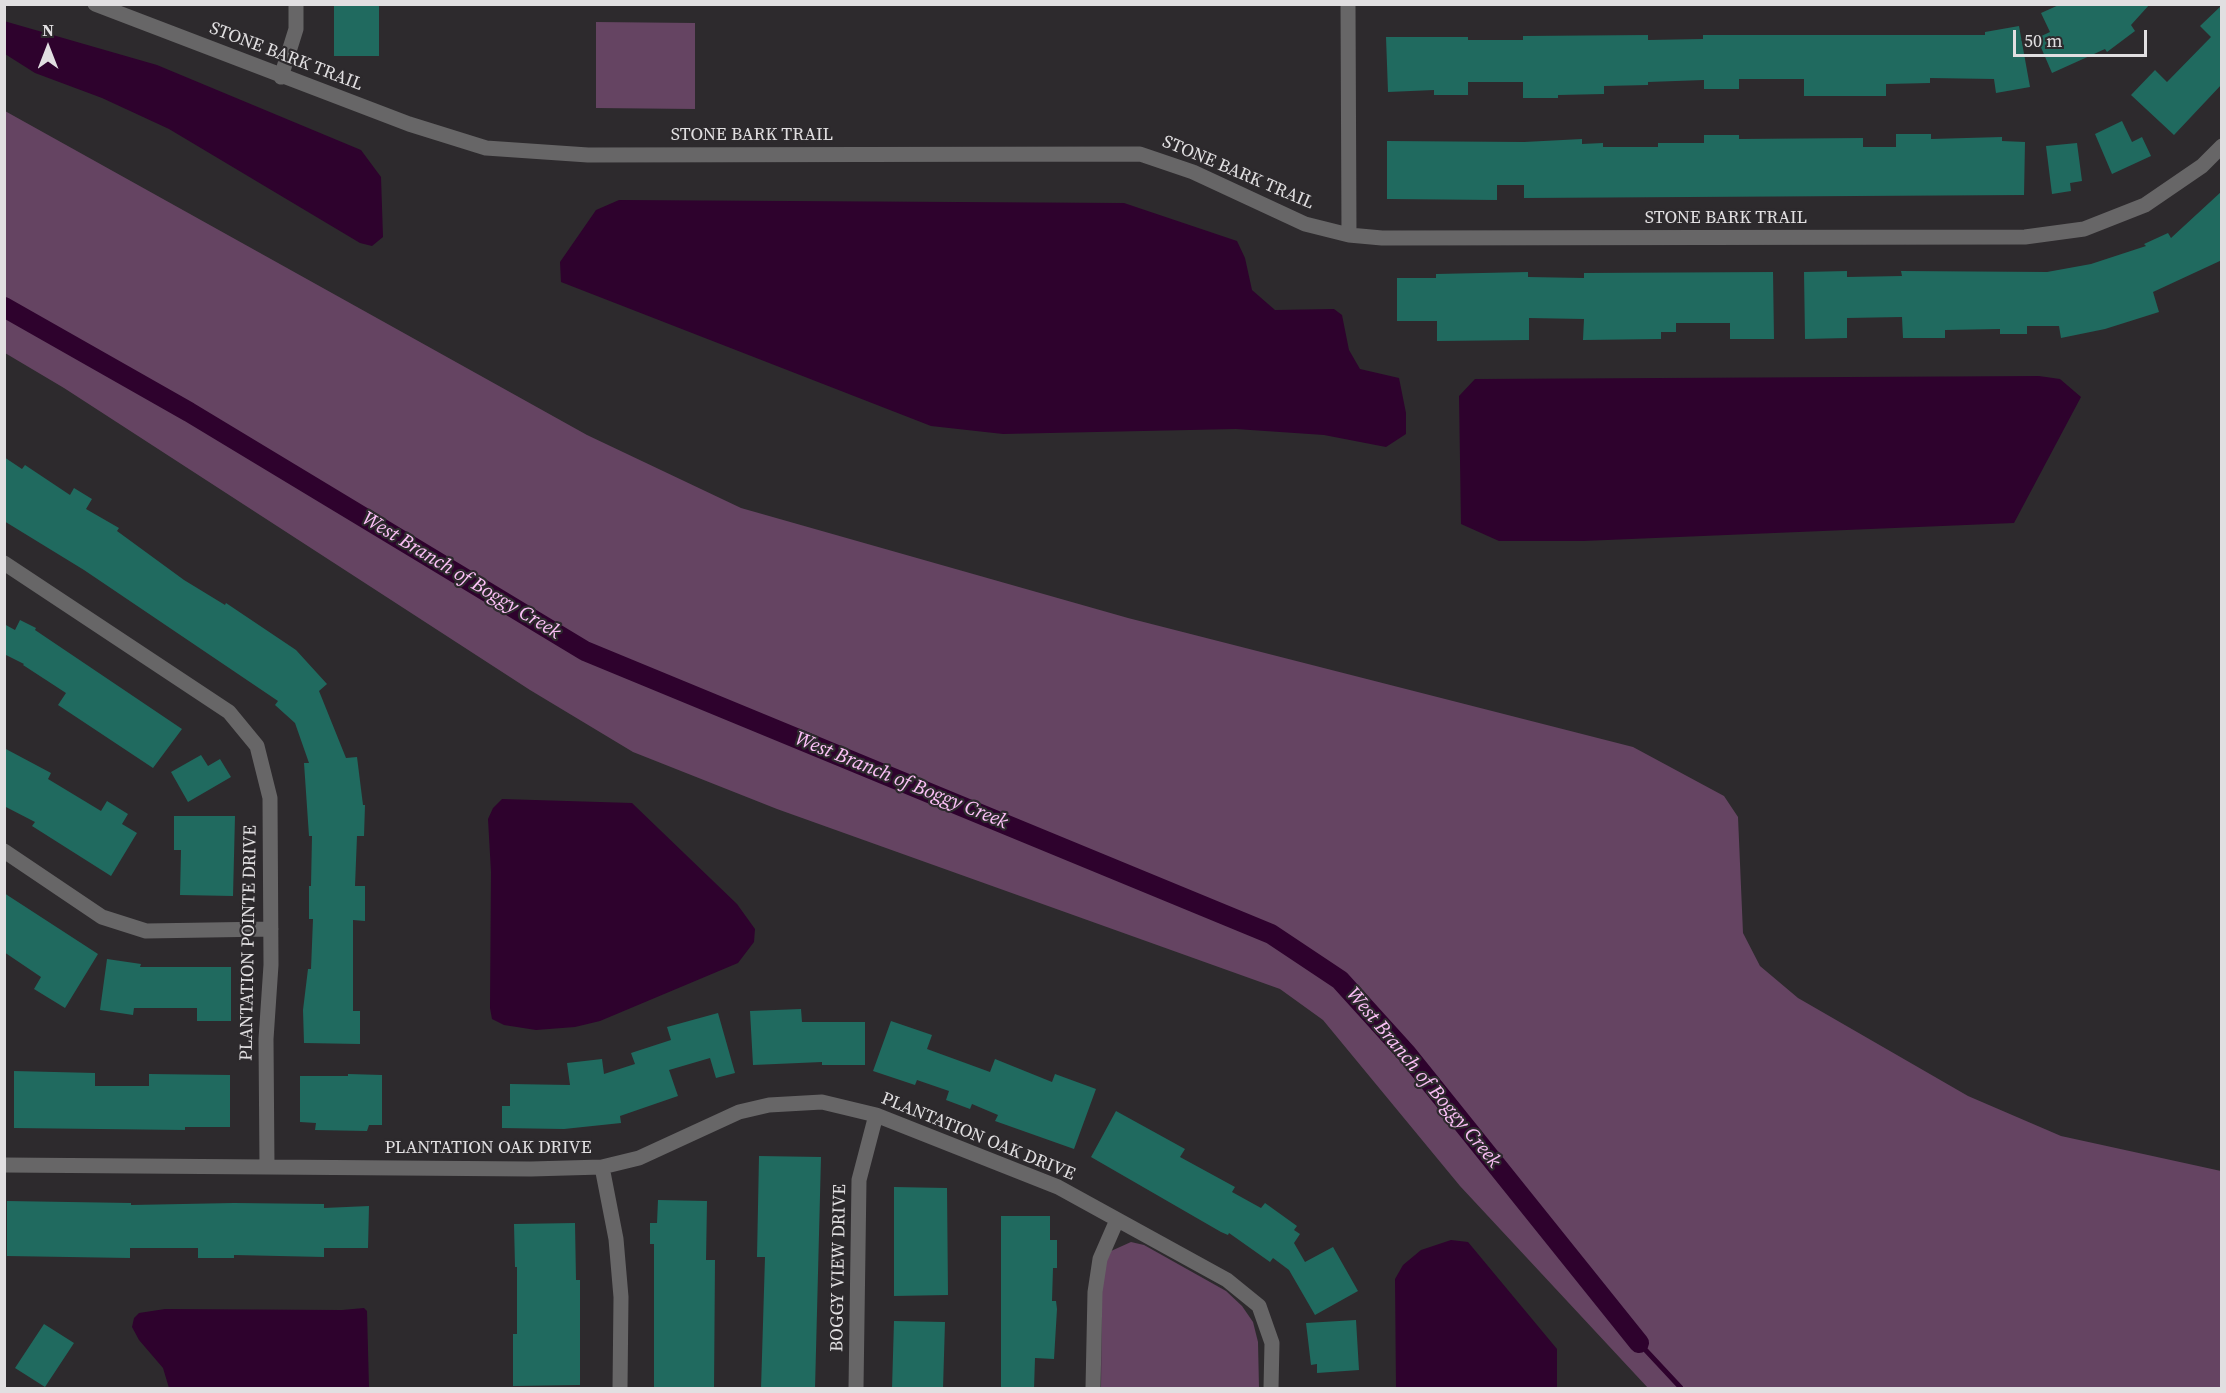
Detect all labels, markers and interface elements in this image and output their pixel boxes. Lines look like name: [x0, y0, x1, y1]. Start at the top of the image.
north arrow: [18, 18, 78, 78]
street label: STONE BARK TRAIL: [206, 18, 366, 96]
scale bar: [2016, 18, 2150, 56]
text: N: [42, 19, 54, 41]
text: 50 m: [2024, 28, 2062, 53]
street label: STONE BARK TRAIL: [671, 124, 833, 146]
street label: STONE BARK TRAIL: [1159, 131, 1317, 215]
street label: STONE BARK TRAIL: [1645, 207, 1807, 229]
water label: West Branch of Boggy Creek: [357, 507, 565, 645]
water label: West Branch of Boggy Creek: [791, 727, 1011, 835]
street label: PLANTATION POINTE DRIVE: [236, 825, 262, 1061]
water label: West Branch of Boggy Creek: [1341, 983, 1505, 1173]
street label: PLANTATION OAK DRIVE: [878, 1088, 1078, 1186]
street label: PLANTATION OAK DRIVE: [384, 1137, 592, 1159]
street label: BOGGY VIEW DRIVE: [827, 1184, 851, 1352]

